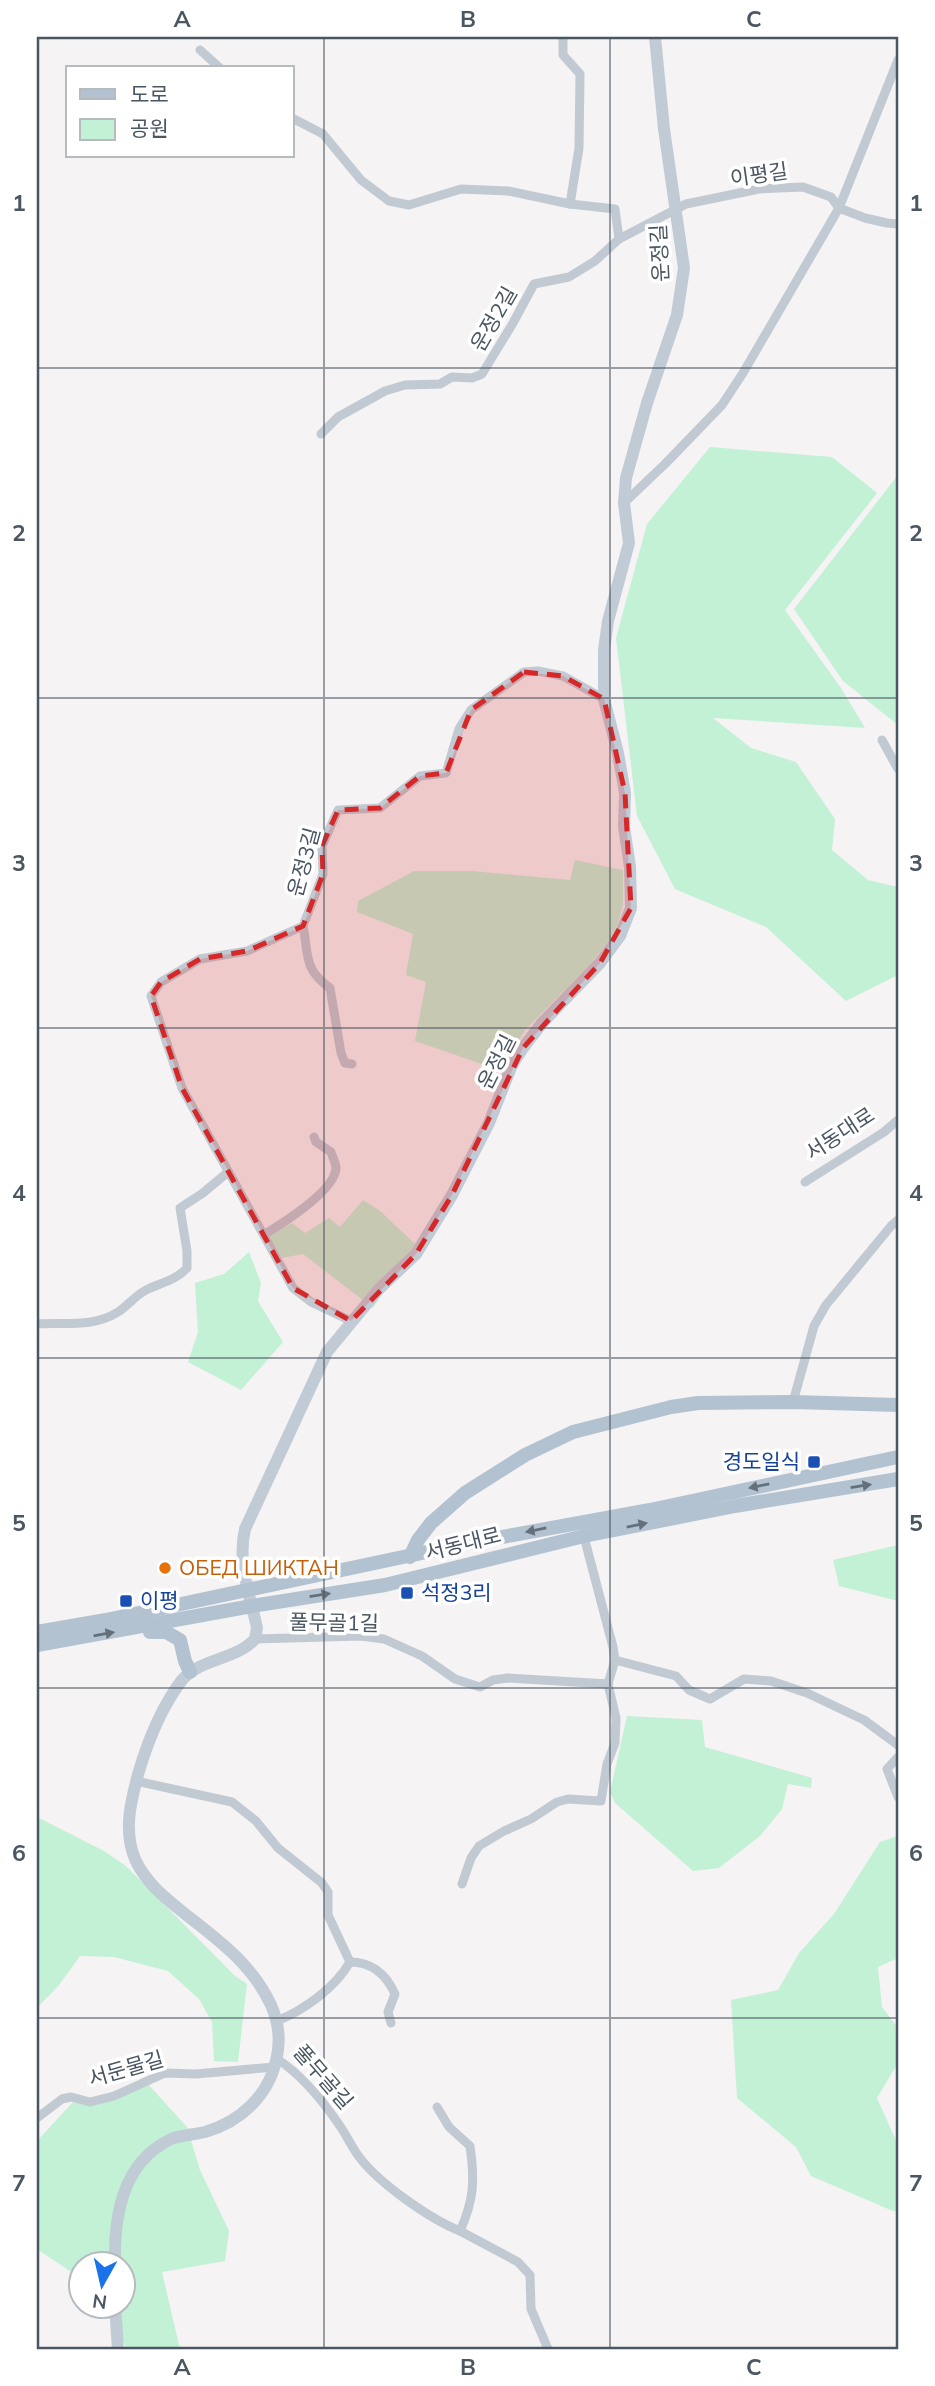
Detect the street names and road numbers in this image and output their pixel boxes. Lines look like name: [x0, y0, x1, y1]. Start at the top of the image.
street label: 이평길: [728, 157, 789, 191]
street label: 운정길: [645, 223, 674, 283]
street label: 운정2길: [464, 281, 522, 356]
street label: 운정3길: [281, 824, 325, 899]
street label: 운정길: [471, 1030, 521, 1093]
street label: 서동대로: [800, 1101, 879, 1165]
street label: 서동대로: [422, 1521, 503, 1565]
street label: 풀무골1길: [289, 1608, 379, 1636]
street label: 풀무골길: [289, 2039, 359, 2114]
street label: 서둔물길: [85, 2045, 166, 2091]

